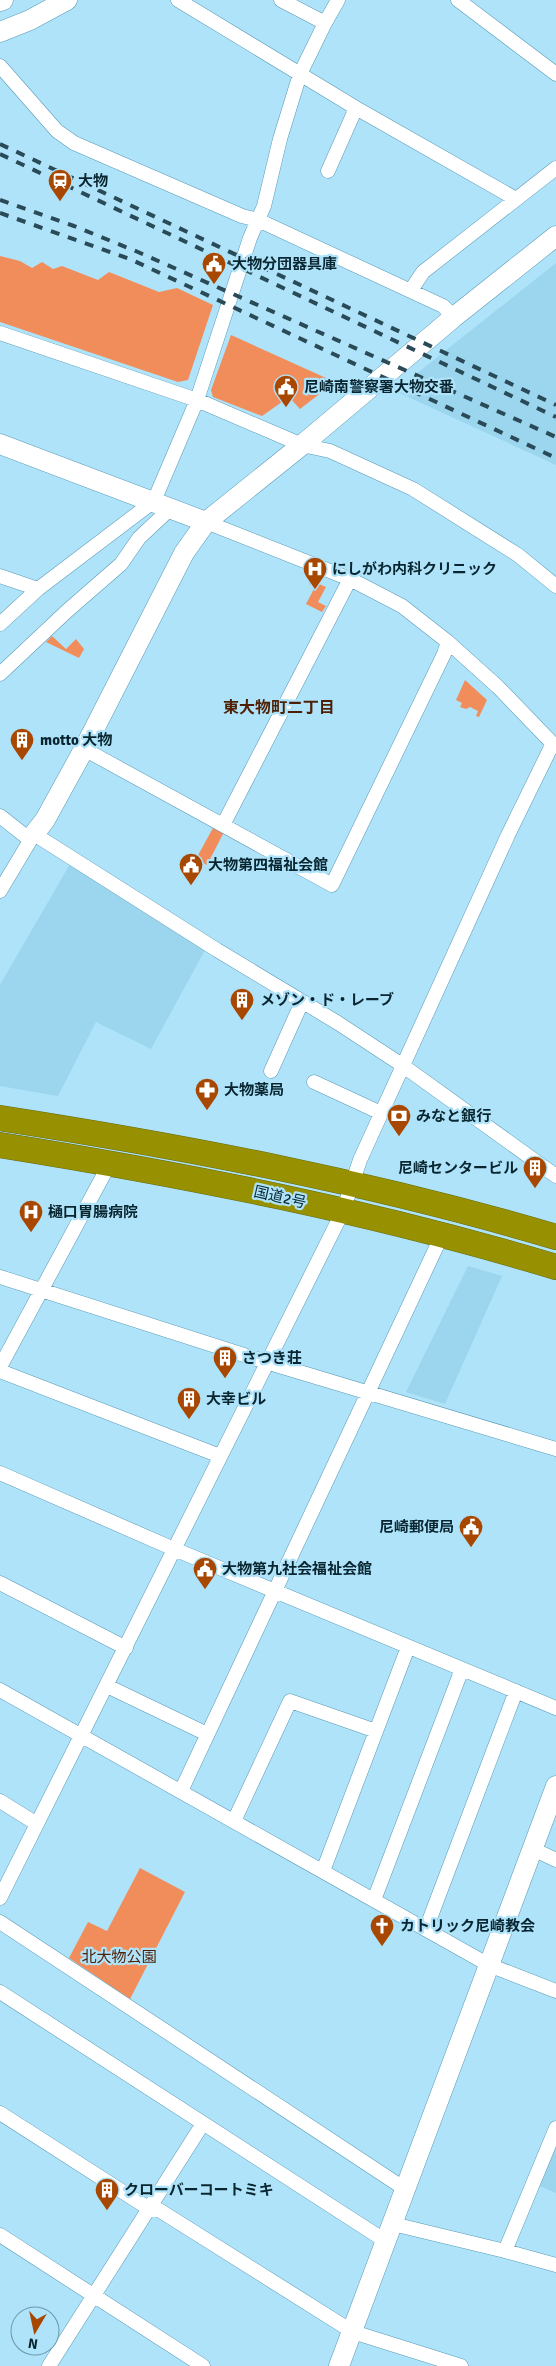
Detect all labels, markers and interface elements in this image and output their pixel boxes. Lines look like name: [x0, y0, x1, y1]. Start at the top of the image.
station icon: 大物: [47, 168, 73, 202]
place label: 大物: [78, 172, 108, 190]
public building icon: 大物分団器具庫: [201, 251, 227, 285]
place label: 大物分団器具庫: [232, 255, 337, 273]
public building icon: 尼崎南警察署大物交番: [273, 374, 299, 408]
place label: 尼崎南警察署大物交番: [304, 378, 454, 396]
hospital icon: にしがわ内科クリニック: [302, 556, 328, 590]
place label: にしがわ内科クリニック: [332, 560, 497, 578]
district label: 東大物町二丁目: [223, 698, 335, 718]
building icon: motto 大物: [9, 727, 35, 761]
place label: motto 大物: [40, 731, 112, 749]
public building icon: 大物第四福祉会館: [178, 852, 204, 886]
place label: 大物第四福祉会館: [208, 856, 328, 874]
building icon: メゾン・ド・レーブ: [229, 987, 255, 1021]
place label: メゾン・ド・レーブ: [260, 991, 394, 1009]
pharmacy icon: 大物薬局: [194, 1077, 220, 1111]
place label: 大物薬局: [224, 1081, 284, 1099]
bank icon: みなと銀行: [386, 1103, 412, 1137]
place label: みなと銀行: [416, 1107, 491, 1125]
building icon: 尼崎センタービル: [522, 1155, 548, 1189]
place label: 尼崎センタービル: [398, 1159, 518, 1177]
street label: 国道2号: [252, 1182, 308, 1212]
hospital icon: 樋口胃腸病院: [18, 1199, 44, 1233]
place label: 樋口胃腸病院: [48, 1203, 138, 1221]
building icon: さつき荘: [212, 1345, 238, 1379]
place label: さつき荘: [242, 1349, 302, 1367]
building icon: 大幸ビル: [176, 1386, 202, 1420]
place label: 大幸ビル: [206, 1390, 266, 1408]
public building icon: 尼崎郵便局: [458, 1514, 484, 1548]
place label: 尼崎郵便局: [379, 1518, 454, 1536]
public building icon: 大物第九社会福祉会館: [192, 1556, 218, 1590]
place label: 大物第九社会福祉会館: [222, 1560, 372, 1578]
church icon: カトリック尼崎教会: [369, 1913, 395, 1947]
place label: カトリック尼崎教会: [400, 1917, 535, 1935]
park label: 北大物公園: [81, 1948, 157, 1966]
building icon: クローバーコートミキ: [94, 2177, 120, 2211]
place label: クローバーコートミキ: [124, 2181, 274, 2199]
north arrow: [10, 2306, 60, 2356]
text: N: [27, 2334, 39, 2353]

